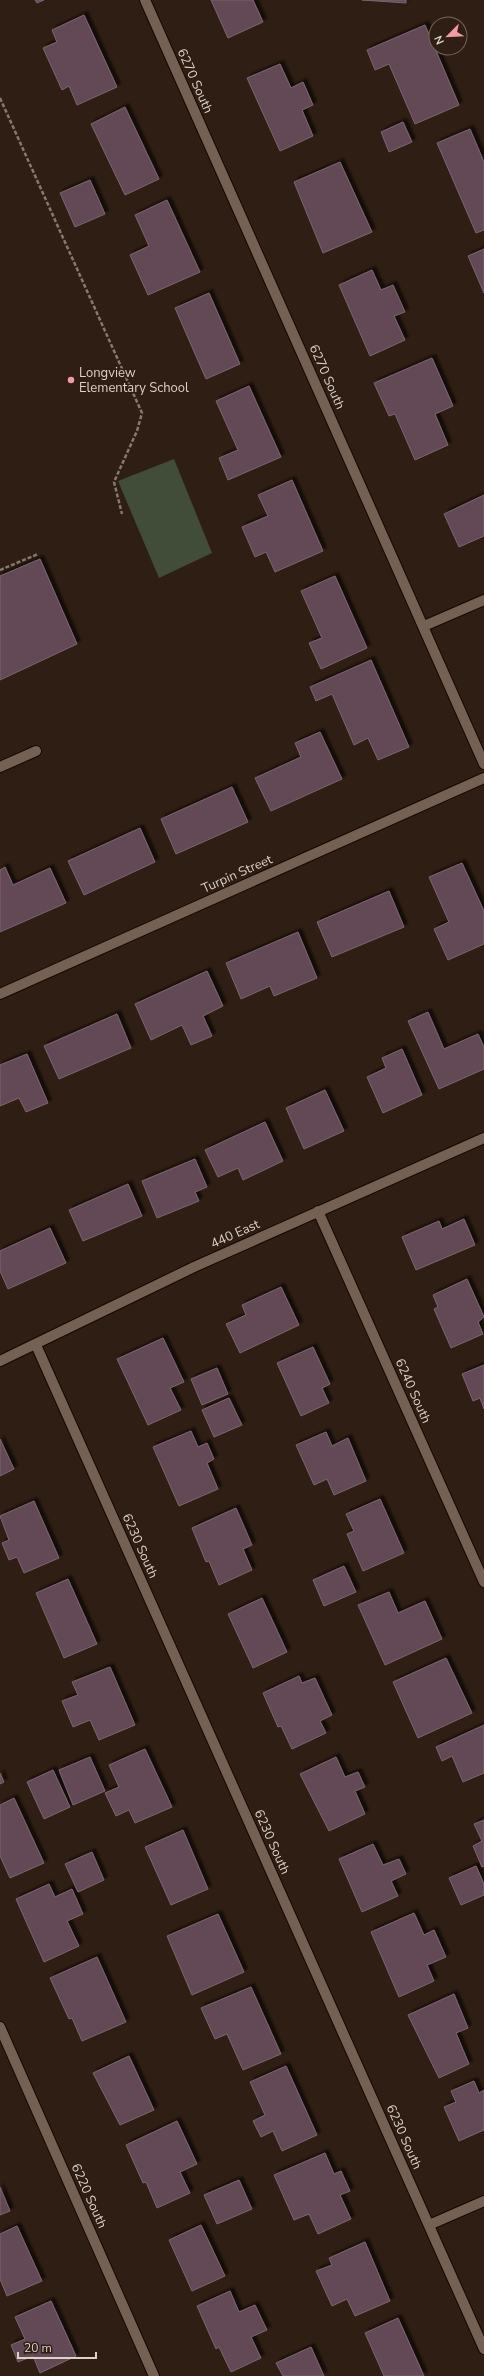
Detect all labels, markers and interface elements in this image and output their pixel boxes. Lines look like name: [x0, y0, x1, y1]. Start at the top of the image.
north arrow: [428, 16, 468, 56]
text: N: [431, 33, 448, 47]
street label: 6270 South: [173, 46, 217, 116]
street label: 6270 South: [305, 342, 349, 412]
place label: Longview Elementary School: [79, 364, 189, 397]
marker: Longview Elementary School: [66, 375, 76, 385]
street label: Turpin Street: [199, 850, 276, 898]
street label: 440 East: [208, 1215, 263, 1253]
street label: 6240 South: [391, 1356, 435, 1426]
street label: 6230 South: [118, 1511, 162, 1581]
street label: 6230 South: [250, 1807, 294, 1877]
street label: 6230 South: [382, 2102, 426, 2172]
street label: 6220 South: [67, 2161, 111, 2231]
scale bar: [18, 2334, 96, 2360]
text: 20 m: [24, 2340, 52, 2356]

